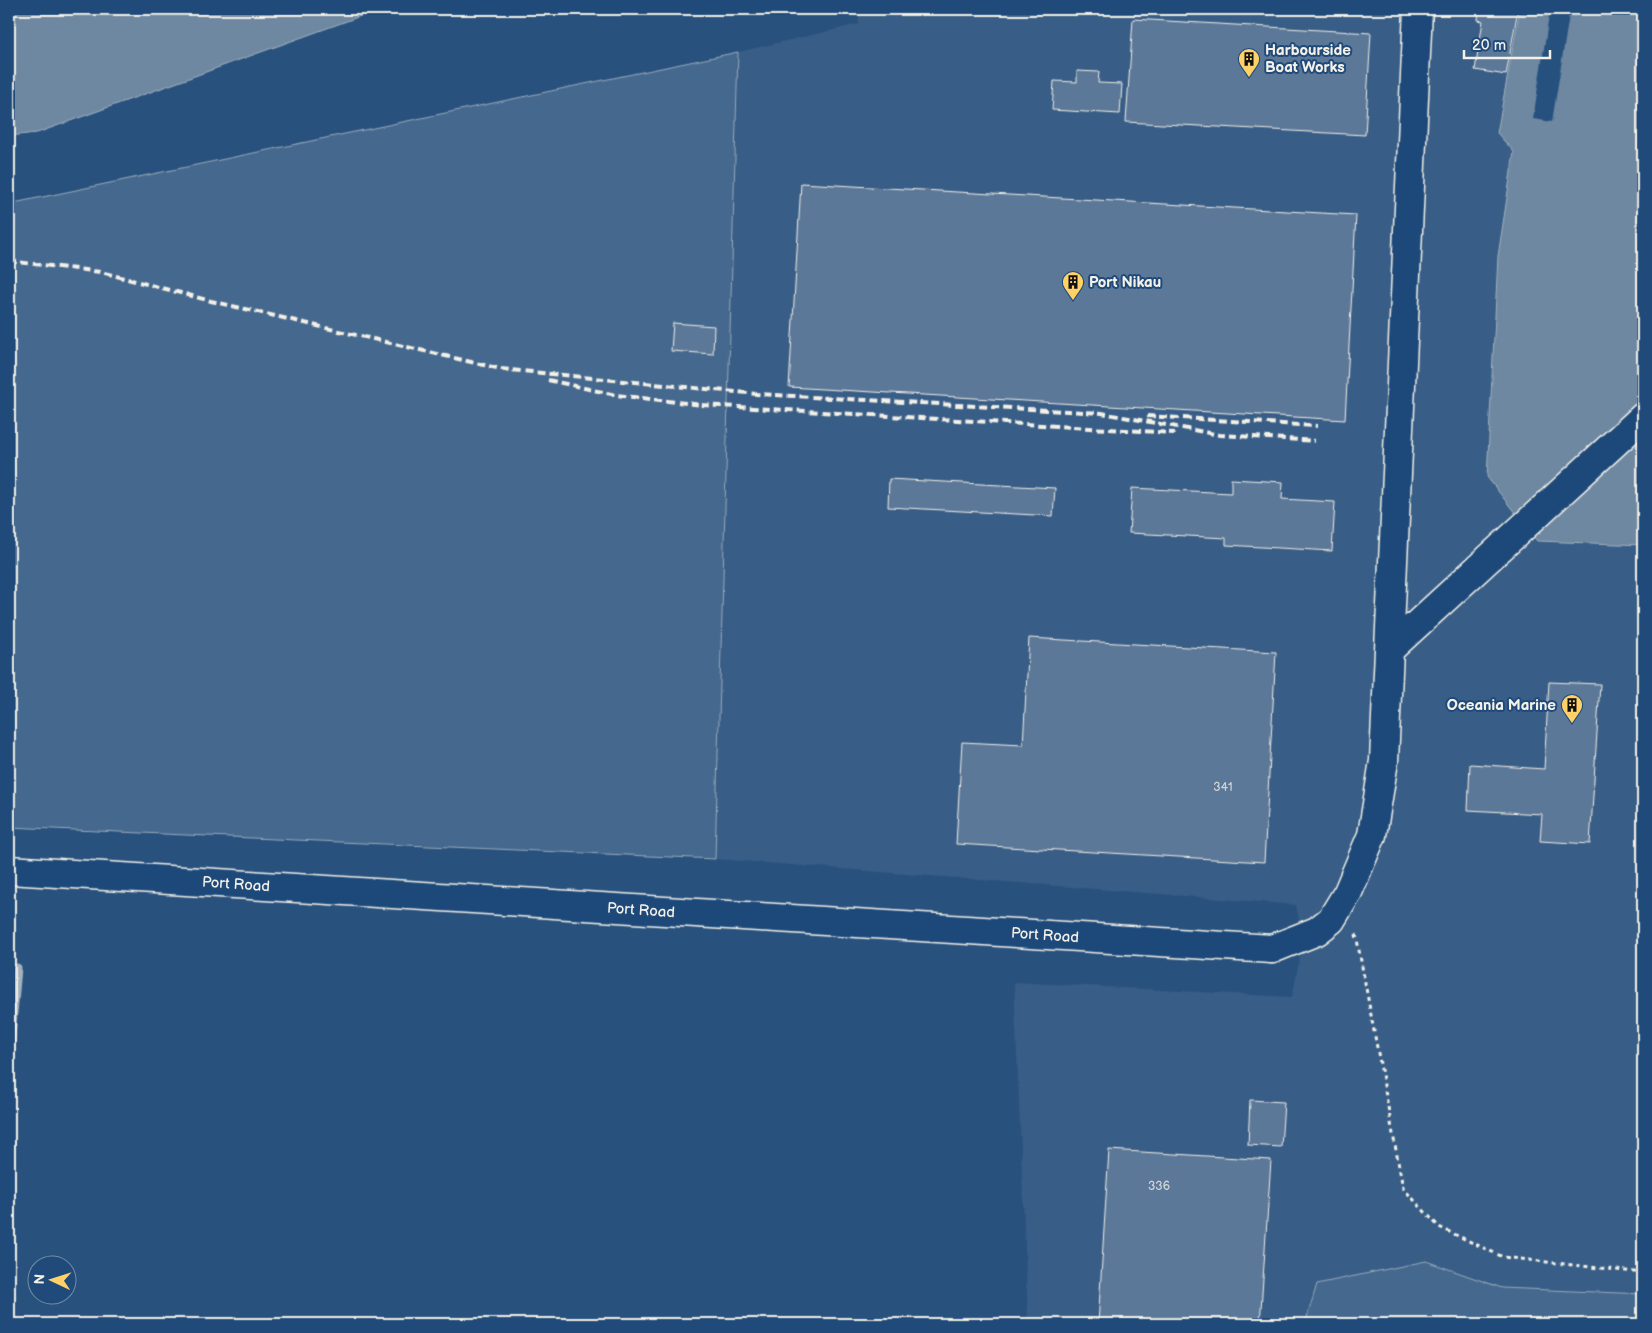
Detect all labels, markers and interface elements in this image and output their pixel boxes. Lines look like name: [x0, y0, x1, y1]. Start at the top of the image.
scale bar: [1464, 28, 1551, 60]
text: 20 m: [1472, 36, 1506, 55]
place label: Harbourside Boat Works: [1265, 41, 1351, 77]
building icon: Harbourside Boat Works: [1237, 47, 1261, 78]
building icon: Port Nikau: [1061, 270, 1085, 301]
place label: Port Nikau: [1089, 273, 1161, 292]
building icon: Oceania Marine: [1560, 693, 1584, 724]
place label: Oceania Marine: [1447, 696, 1556, 715]
house number: 341: [1213, 780, 1233, 795]
street label: Port Road: [201, 873, 270, 896]
street label: Port Road: [606, 899, 675, 922]
street label: Port Road: [1010, 924, 1079, 947]
house number: 336: [1148, 1179, 1170, 1194]
north arrow: [28, 1256, 78, 1306]
text: N: [31, 1273, 48, 1285]

